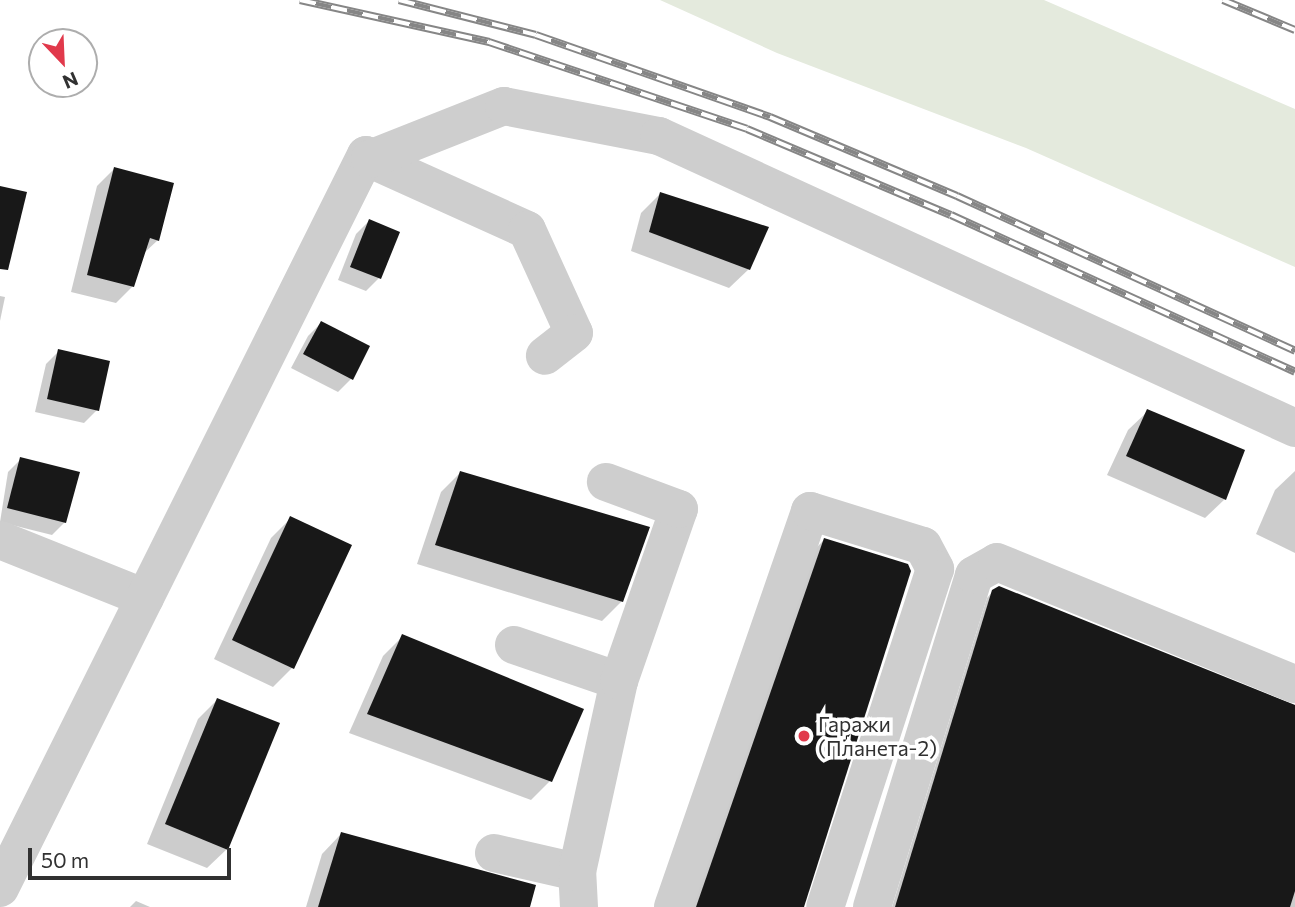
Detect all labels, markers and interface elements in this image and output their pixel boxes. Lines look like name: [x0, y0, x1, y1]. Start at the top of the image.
north arrow: [28, 28, 98, 98]
text: N: [60, 68, 82, 94]
place label: Гаражи (Планета-2): [818, 711, 937, 761]
marker: Гаражи (Планета-2): [796, 728, 812, 744]
scale bar: [32, 834, 234, 878]
text: 50 m: [41, 847, 89, 872]

